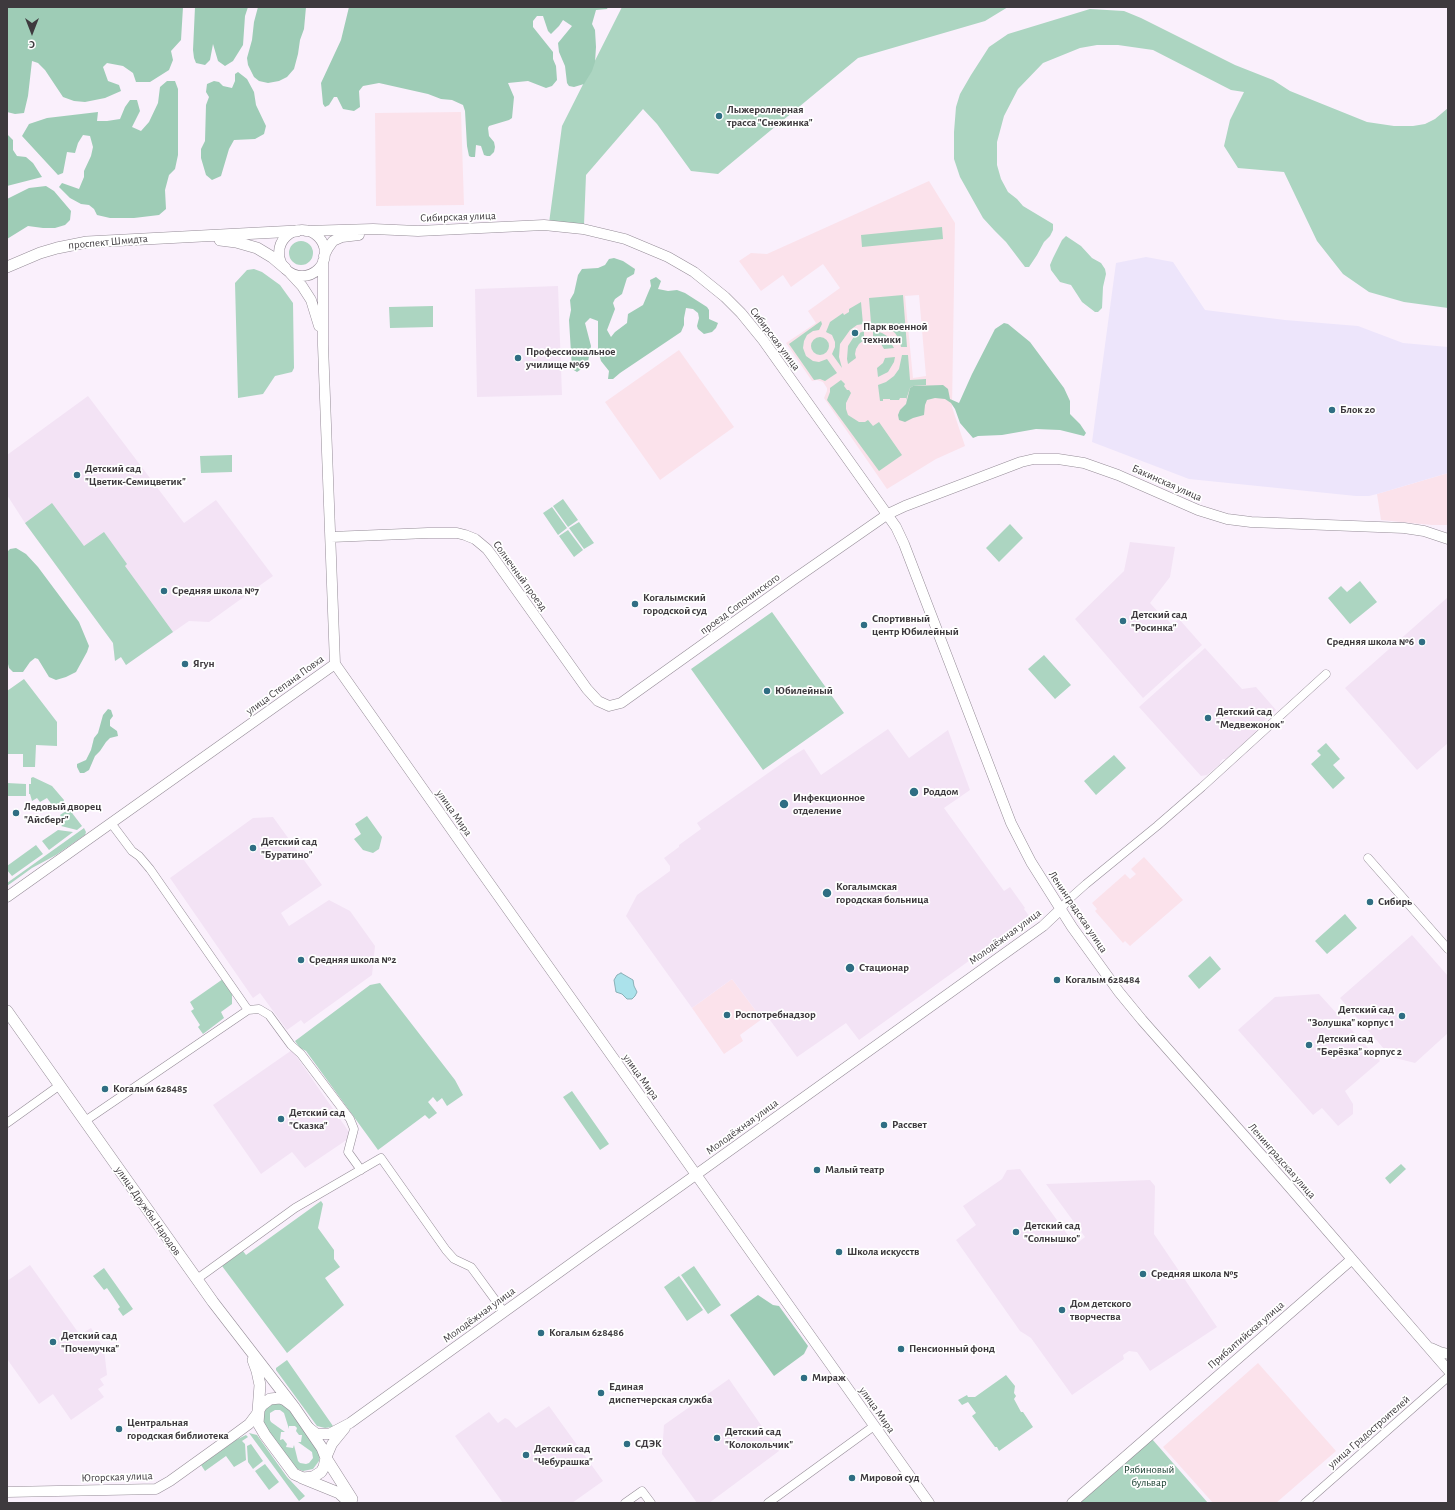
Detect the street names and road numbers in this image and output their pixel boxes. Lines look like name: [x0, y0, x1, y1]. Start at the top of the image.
street label: Сибирская улица: [420, 209, 496, 225]
street label: проспект Шмидта: [68, 232, 148, 252]
street label: Сибирская улица: [747, 305, 803, 373]
street label: Бакинская улица: [1130, 462, 1204, 504]
street label: Солнечный проезд: [490, 538, 550, 614]
street label: проезд Сопочинского: [697, 571, 783, 637]
street label: улица Степана Повха: [243, 652, 327, 718]
street label: улица Мира: [433, 787, 475, 839]
street label: Ленинградская улица: [1046, 869, 1110, 955]
street label: Молодёжная улица: [966, 906, 1044, 968]
street label: улица Мира: [620, 1052, 662, 1102]
street label: Молодёжная улица: [703, 1096, 781, 1158]
street label: Ленинградская улица: [1246, 1121, 1318, 1201]
street label: улица Дружбы Народов: [112, 1164, 184, 1258]
street label: Молодёжная улица: [440, 1284, 518, 1346]
street label: Прибалтийская улица: [1205, 1298, 1287, 1372]
street label: улица Мира: [856, 1384, 898, 1436]
street label: улица Градостроителей: [1325, 1393, 1413, 1471]
street label: Югорская улица: [81, 1469, 153, 1485]

